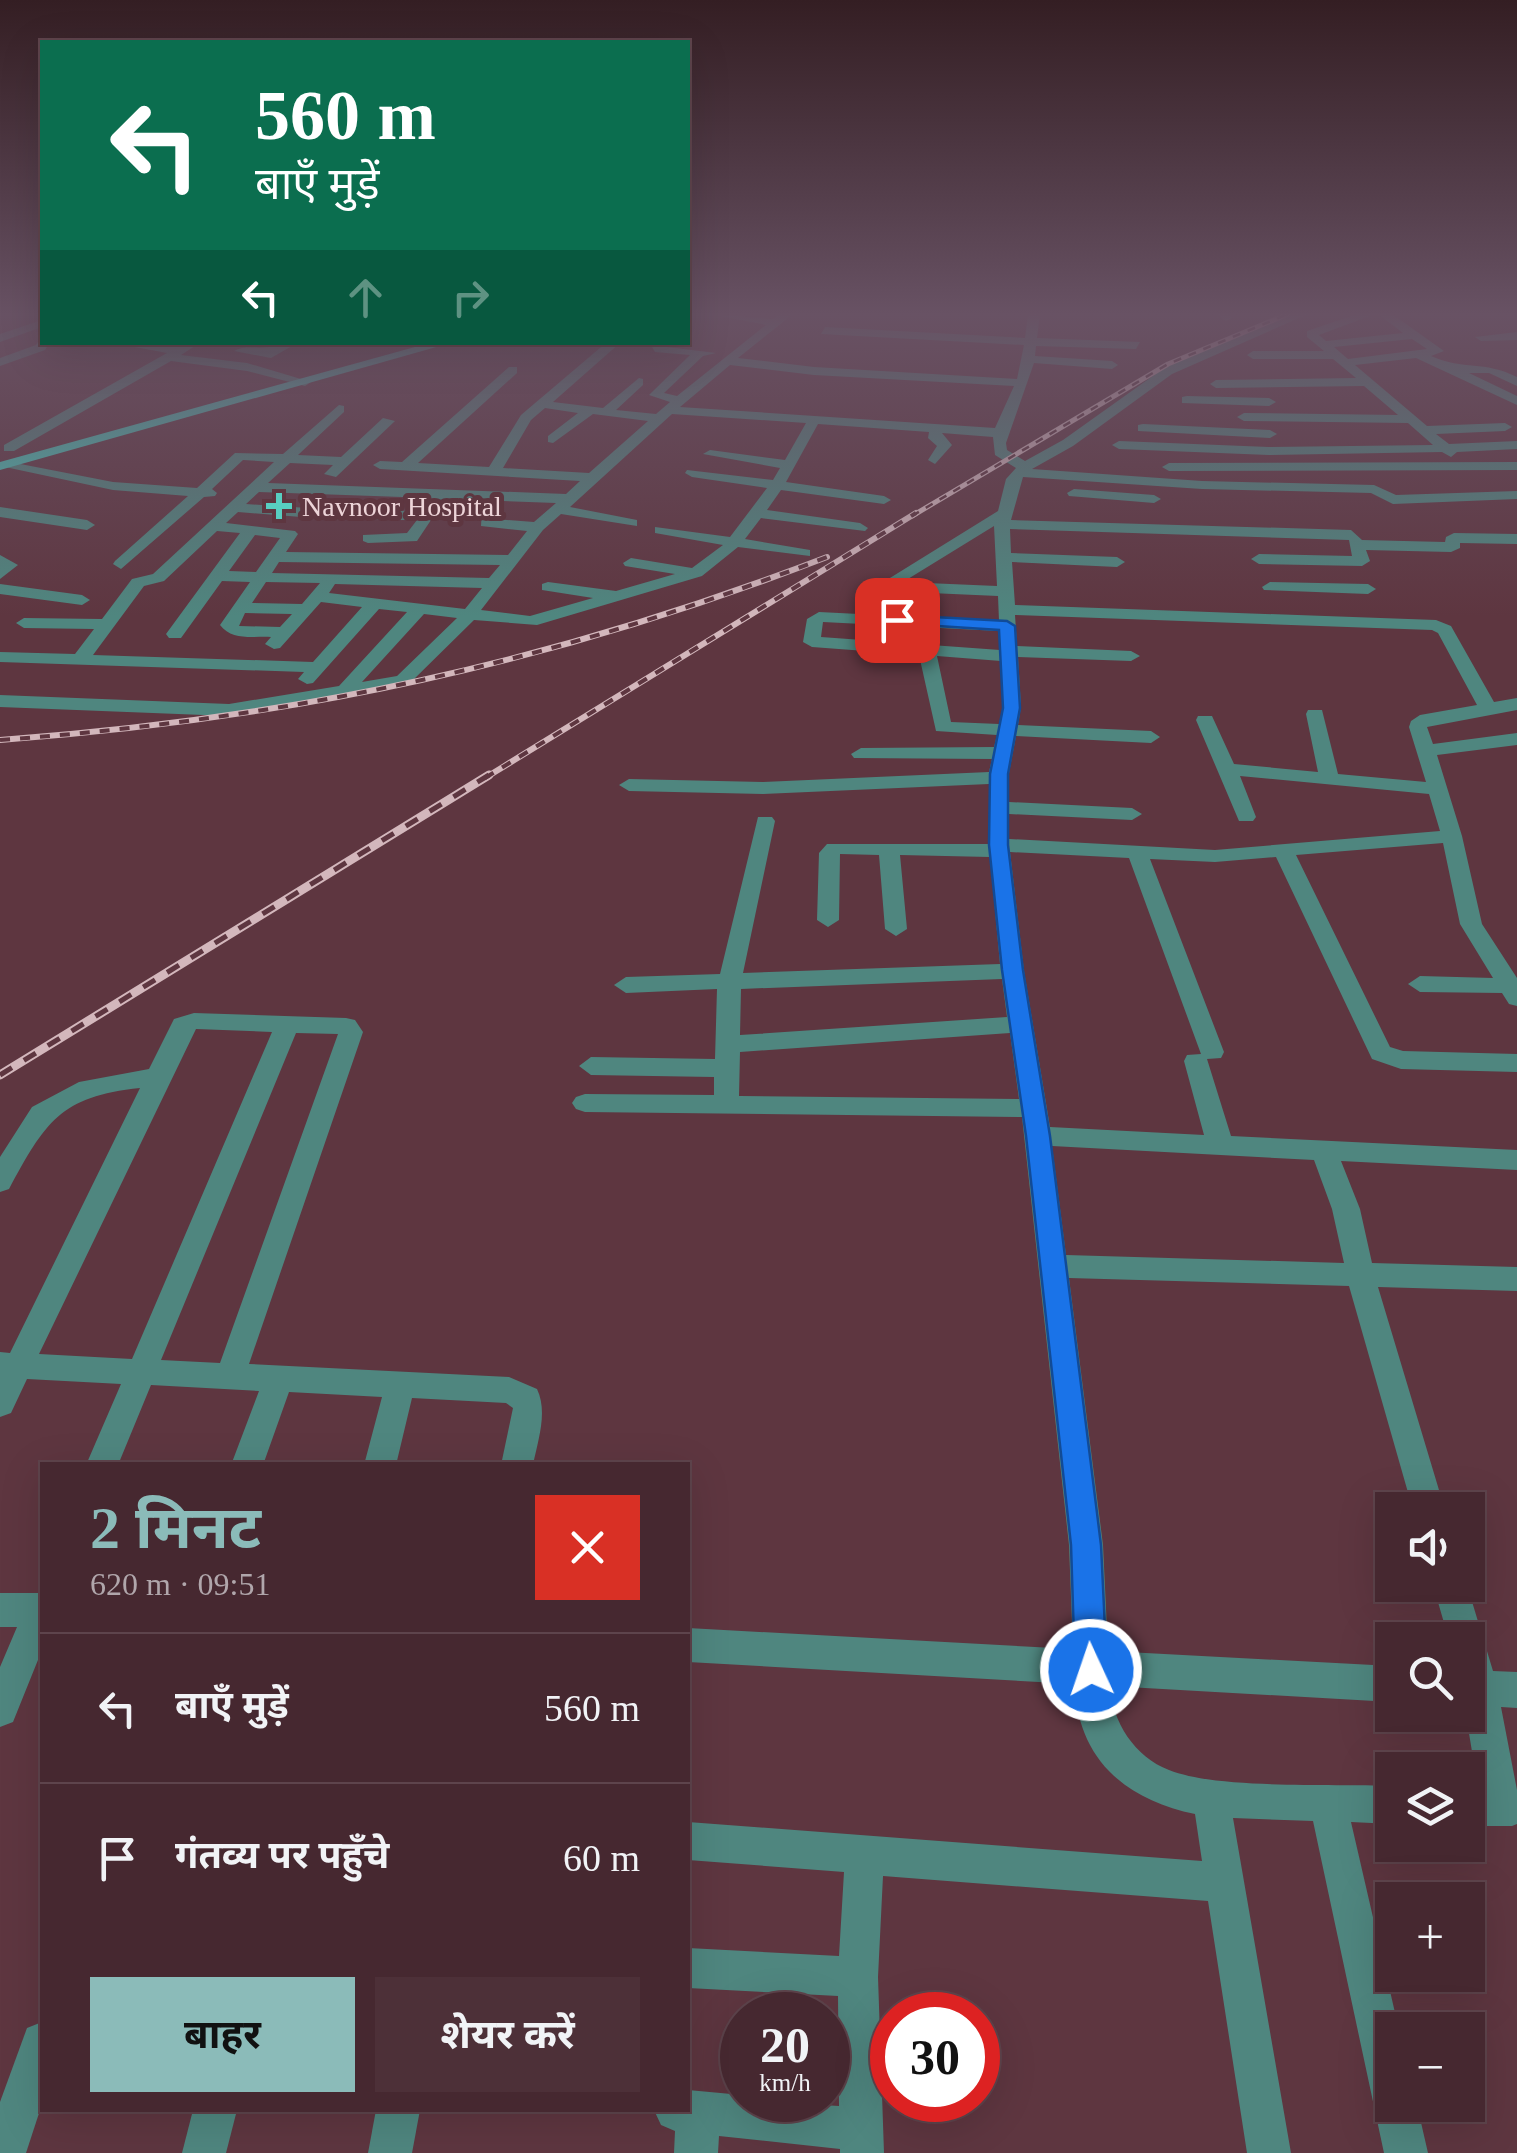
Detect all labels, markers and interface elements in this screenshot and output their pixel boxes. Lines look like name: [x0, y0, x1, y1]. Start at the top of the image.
text: 560 m: [255, 77, 436, 154]
icon: left: [90, 80, 220, 210]
text: बाएँ मुड़ें: [255, 159, 379, 209]
icon: left: [233, 270, 288, 325]
icon: ahead: [338, 270, 393, 325]
icon: right: [443, 270, 498, 325]
place label: Navnoor Hospital: [302, 491, 502, 522]
marker: Navnoor Hospital: [266, 493, 292, 519]
pin: [855, 578, 940, 663]
icon: arrive: [870, 593, 925, 648]
map controls: [1375, 1492, 1485, 2122]
button: sound: [1375, 1492, 1485, 1602]
text: 2 मिनट: [90, 1495, 261, 1561]
button: close: [535, 1495, 640, 1600]
text: 620 m · 09:51: [90, 1566, 270, 1602]
position arrow: [1039, 1618, 1143, 1722]
button: search: [1375, 1622, 1485, 1732]
icon: left: [90, 1681, 145, 1736]
text: बाएँ मुड़ें: [175, 1684, 289, 1726]
text: 560 m: [544, 1687, 640, 1729]
button: layers: [1375, 1752, 1485, 1862]
icon: arrive: [90, 1831, 145, 1886]
text: गंतव्य पर पहुँचे: [175, 1834, 389, 1876]
text: 60 m: [563, 1837, 640, 1879]
button: +: [1375, 1882, 1485, 1992]
button: बाहर: [90, 1977, 355, 2092]
button: शेयर करें: [375, 1977, 640, 2092]
speed limit sign: 30: [870, 1992, 1000, 2122]
button: −: [1375, 2012, 1485, 2122]
text: 20: [760, 2017, 810, 2073]
text: km/h: [759, 2069, 811, 2096]

